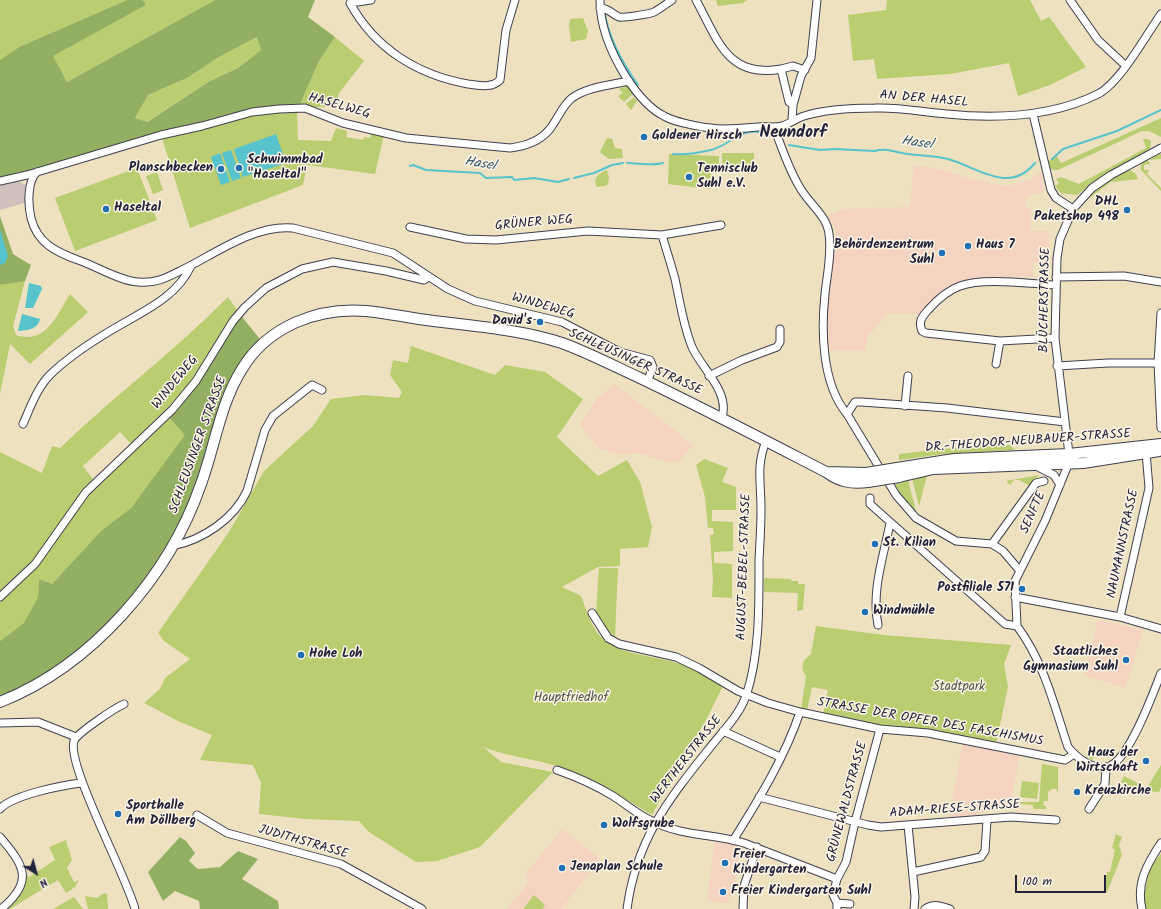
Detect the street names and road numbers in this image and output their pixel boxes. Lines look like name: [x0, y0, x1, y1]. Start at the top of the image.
street label: AN DER HASEL: [879, 88, 969, 112]
street label: HASELWEG: [306, 91, 372, 123]
street label: GRÜNER WEG: [494, 213, 574, 235]
street label: BLÜCHERSTRASSE: [1037, 247, 1055, 353]
street label: WINDEWEG: [510, 291, 576, 323]
street label: SCHLEUSINGER STRASSE: [566, 326, 704, 400]
street label: WINDEWEG: [150, 353, 202, 413]
street label: SCHLEUSINGER STRASSE: [167, 374, 231, 516]
street label: DR.-THEODOR-NEUBAUER-STRASSE: [925, 427, 1131, 457]
street label: NAUMANNSTRASSE: [1105, 488, 1143, 600]
street label: SENFTE: [1018, 489, 1050, 537]
street label: AUGUST-BEBEL-STRASSE: [735, 493, 755, 641]
street label: STRASSE DER OPFER DES FASCHISMUS: [816, 695, 1044, 751]
street label: WERTHERSTRASSE: [648, 713, 726, 807]
street label: GRÜNEWALDSTRASSE: [824, 740, 872, 864]
street label: ADAM-RIESE-STRASSE: [889, 798, 1021, 822]
street label: JUDITHSTRASSE: [256, 823, 350, 863]

